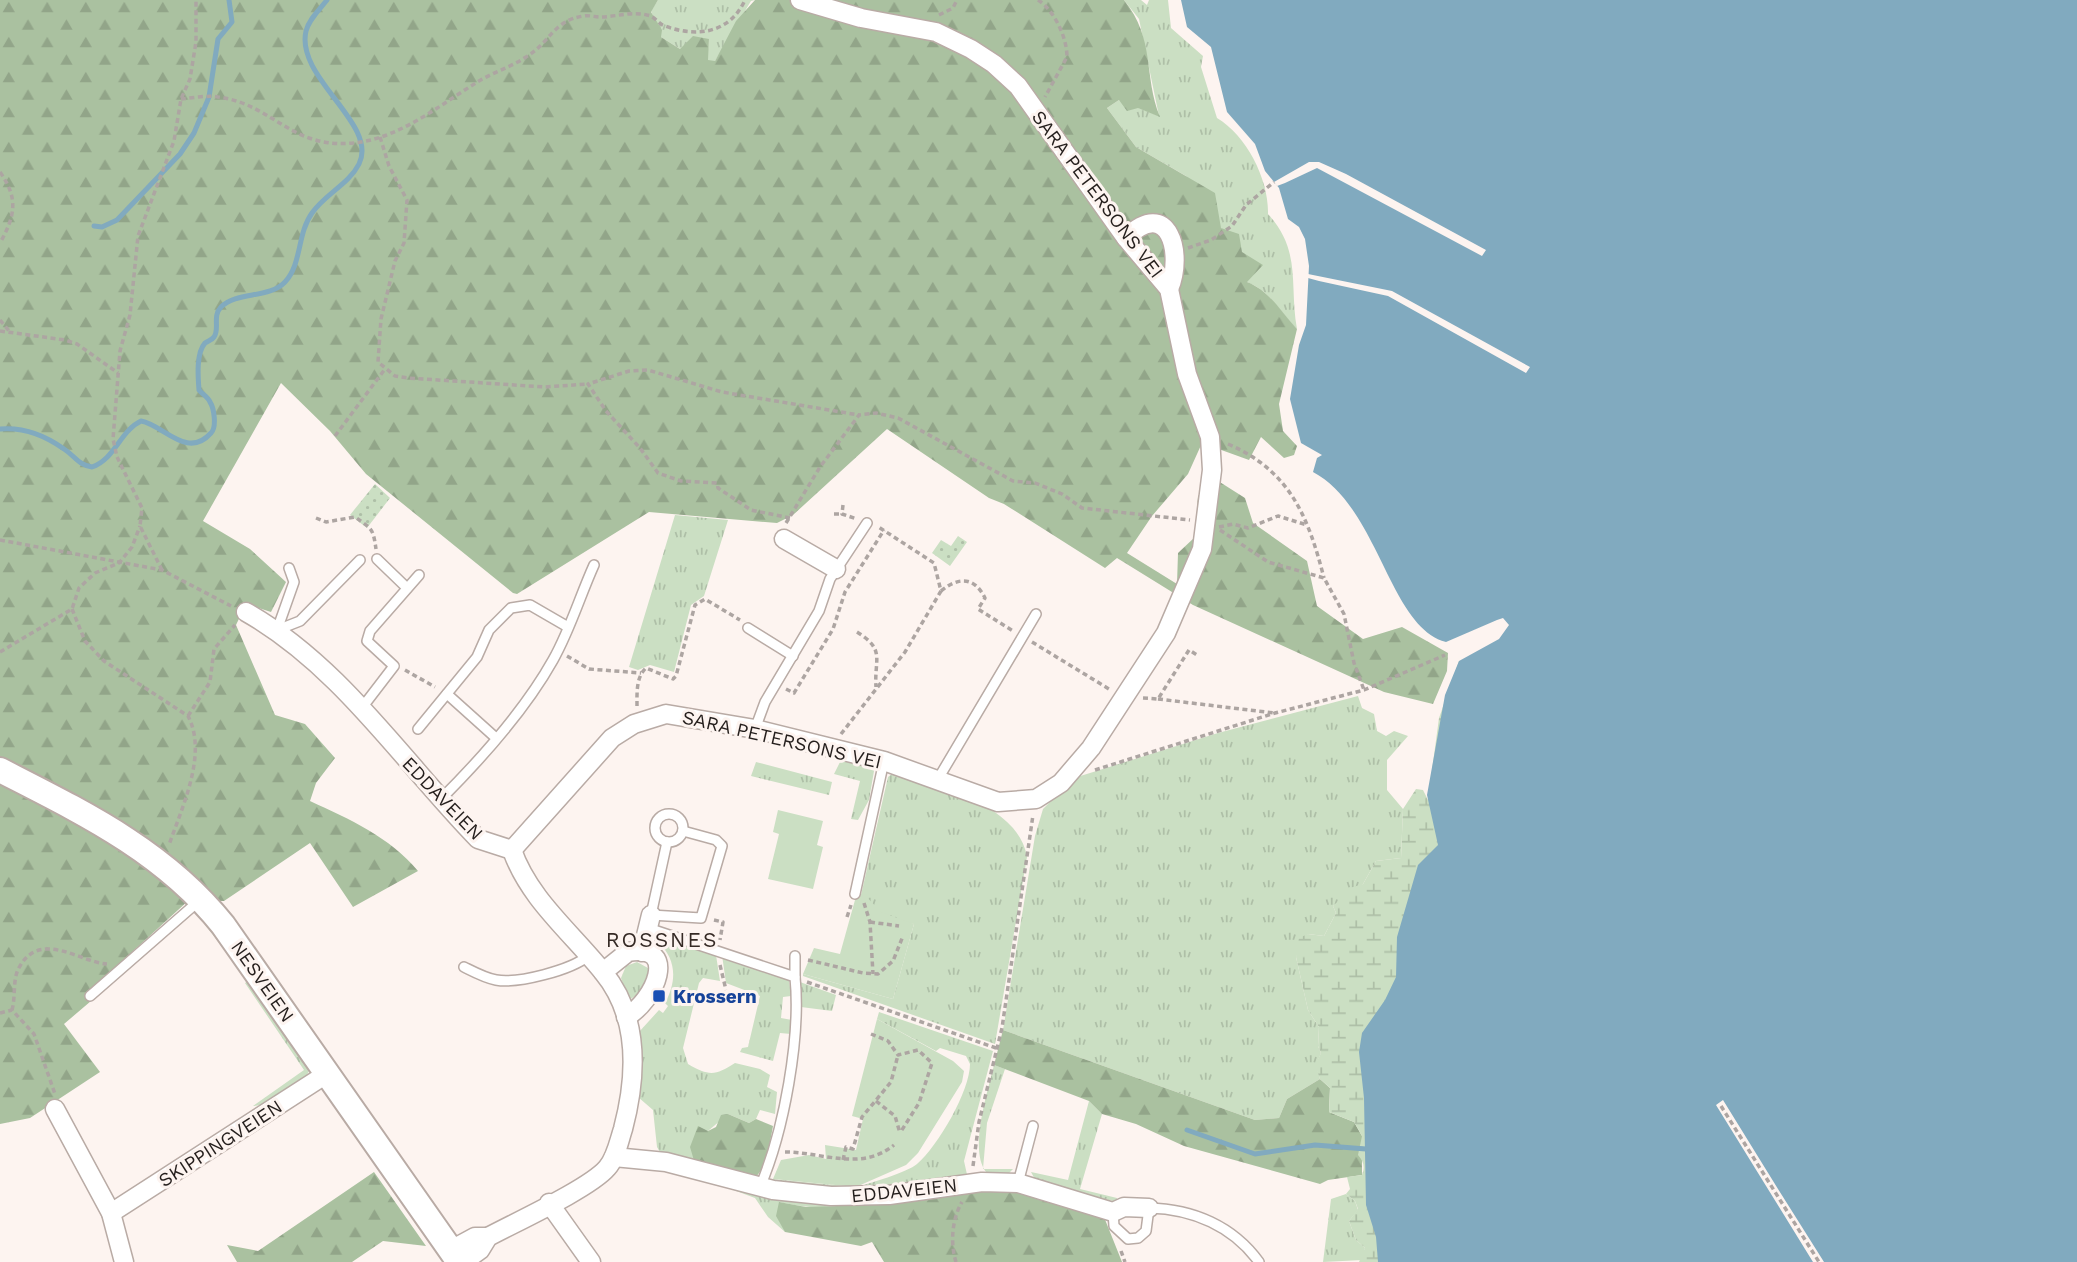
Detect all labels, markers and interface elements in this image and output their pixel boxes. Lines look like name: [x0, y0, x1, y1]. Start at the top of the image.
street label: SARA PETERSONS VEI: [1027, 106, 1168, 283]
street label: SARA PETERSONS VEI: [680, 705, 884, 774]
street label: EDDAVEIEN: [397, 752, 488, 845]
district label: ROSSNES: [606, 927, 718, 952]
street label: NESVEIEN: [226, 936, 299, 1026]
place label: Krossern: [673, 985, 757, 1008]
marker: Krossern: [651, 988, 667, 1004]
street label: SKIPPINGVEIEN: [154, 1095, 286, 1192]
street label: EDDAVEIEN: [850, 1173, 958, 1208]

